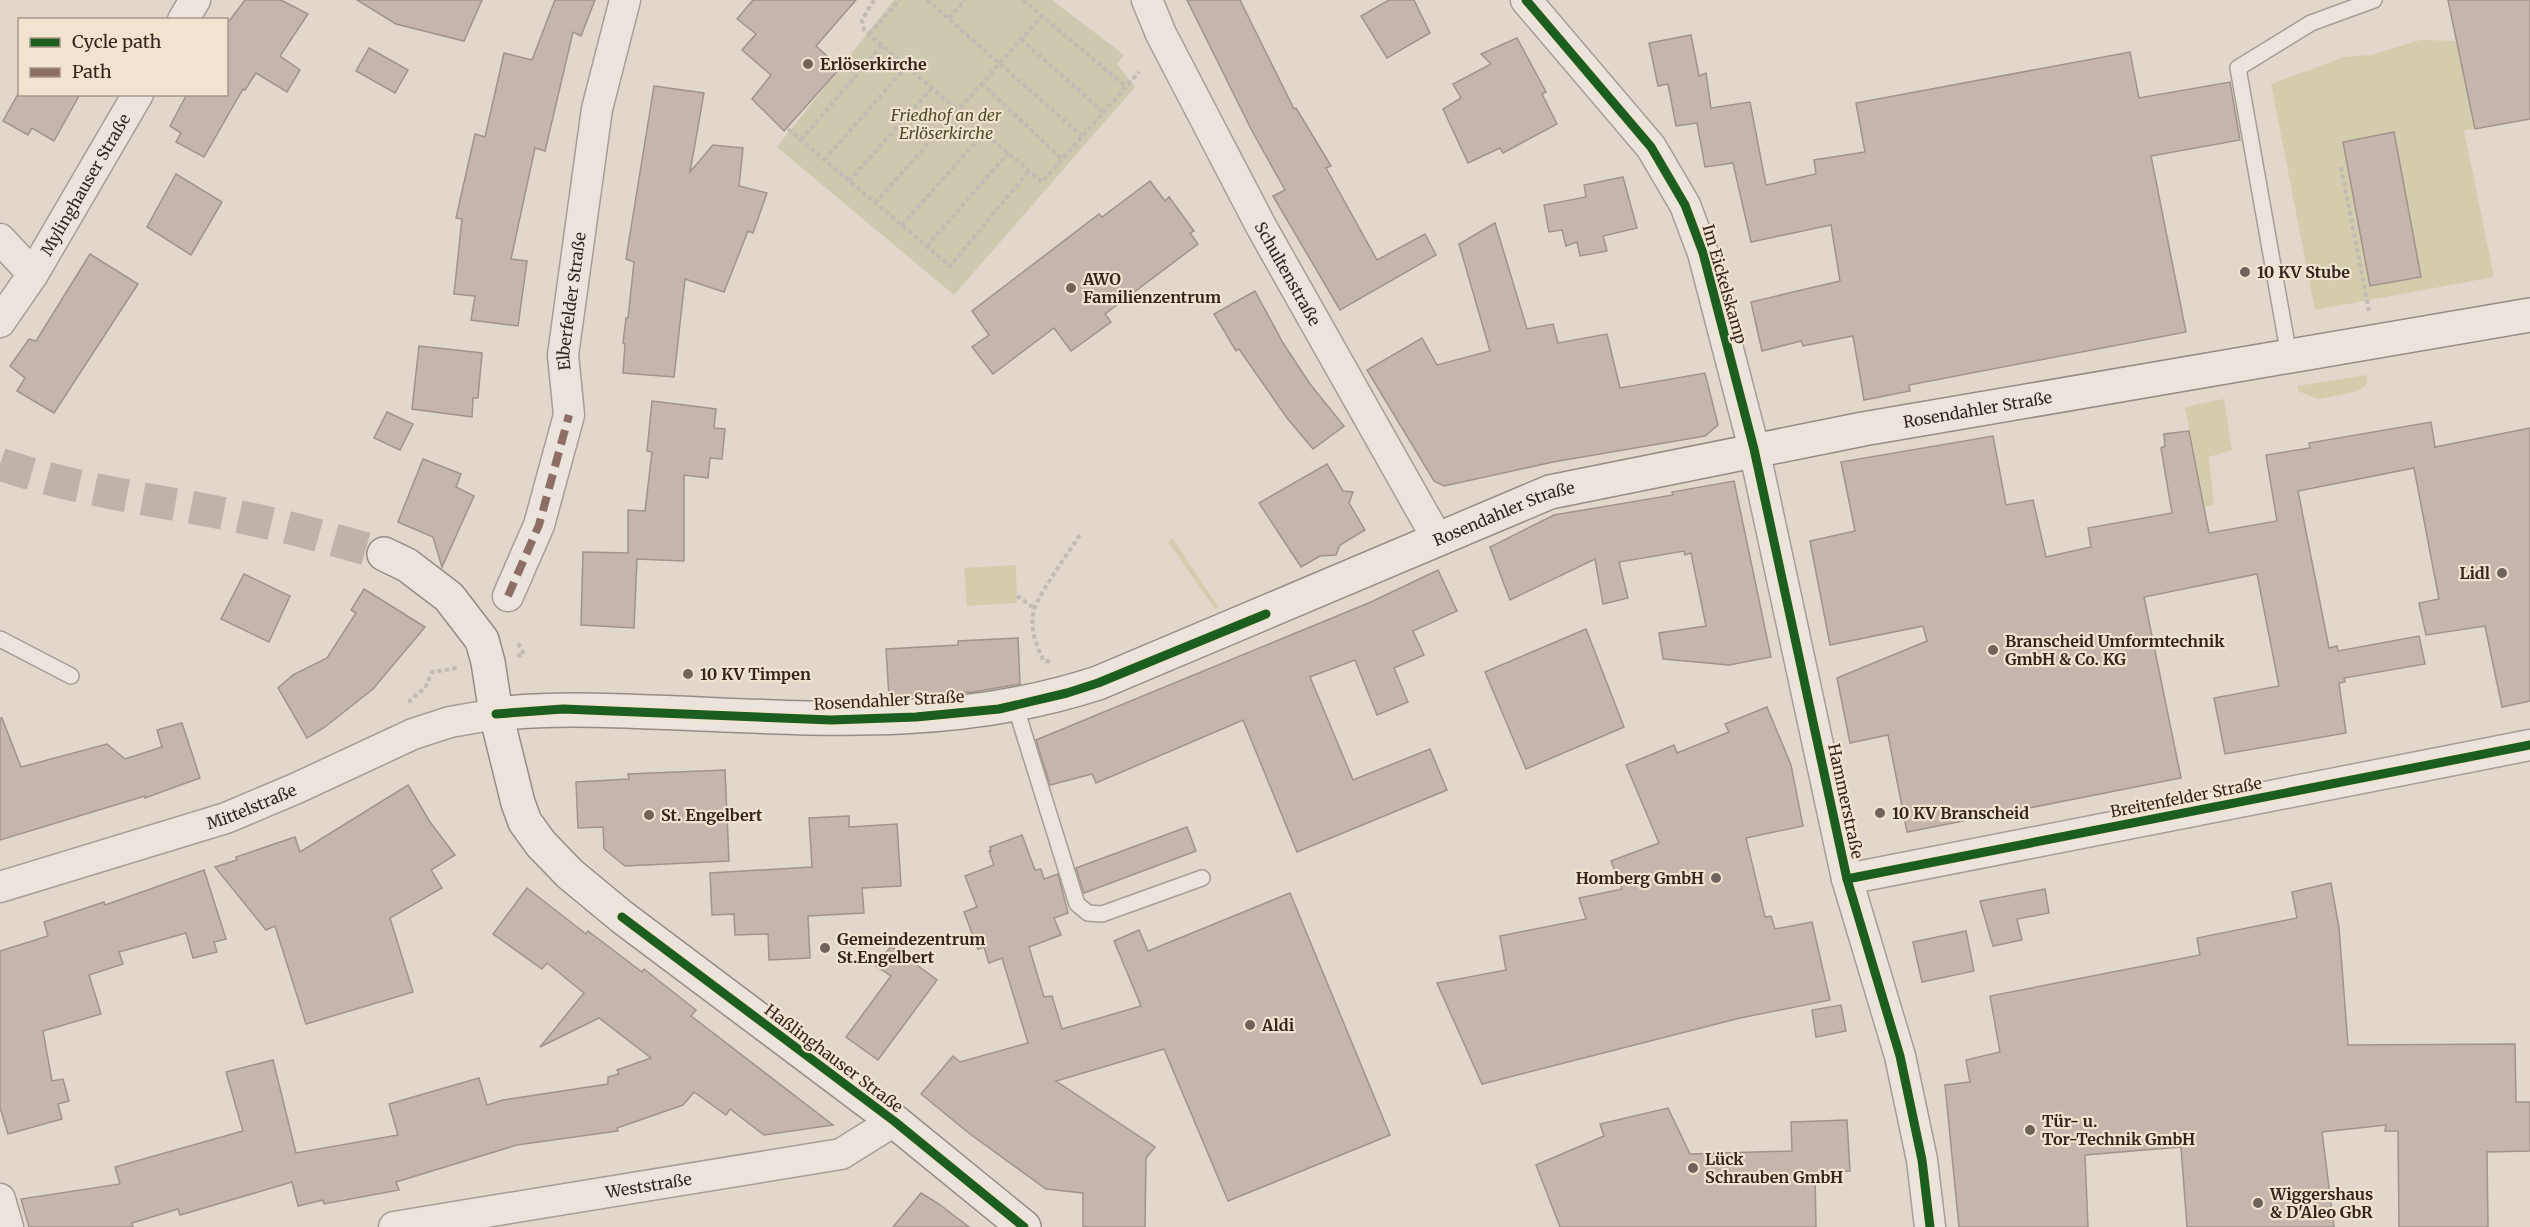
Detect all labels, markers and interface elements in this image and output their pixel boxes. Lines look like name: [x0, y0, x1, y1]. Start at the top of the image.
legend: [18, 18, 228, 96]
text: Cycle path: [72, 30, 162, 53]
place label: Erlöserkirche: [820, 54, 927, 74]
marker: Erlöserkirche: [801, 57, 815, 71]
text: Path: [72, 60, 112, 83]
park label: Friedhof an der Erlöserkirche: [890, 105, 1002, 143]
street label: Mylinghauser Straße: [36, 110, 134, 259]
street label: Schultenstraße: [1251, 218, 1325, 329]
street label: Im Eickelskamp: [1698, 222, 1752, 346]
street label: Elberfelder Straße: [553, 231, 590, 371]
place label: 10 KV Stube: [2257, 262, 2350, 282]
marker: 10 KV Stube: [2238, 265, 2252, 279]
place label: AWO Familienzentrum: [1082, 269, 1221, 307]
marker: AWO Familienzentrum: [1064, 281, 1078, 295]
street label: Rosendahler Straße: [1902, 387, 2054, 432]
street label: Rosendahler Straße: [1430, 477, 1576, 550]
place label: Lidl: [2459, 563, 2490, 583]
marker: Lidl: [2495, 566, 2509, 580]
place label: Branscheid Umformtechnik GmbH & Co. KG: [2005, 631, 2225, 669]
marker: Branscheid Umformtechnik GmbH & Co. KG: [1986, 643, 2000, 657]
place label: 10 KV Timpen: [700, 664, 811, 684]
marker: 10 KV Timpen: [681, 667, 695, 681]
street label: Rosendahler Straße: [813, 686, 965, 714]
street label: Hammerstraße: [1824, 742, 1868, 860]
street label: Breitenfelder Straße: [2108, 772, 2264, 822]
street label: Mittelstraße: [204, 779, 299, 833]
place label: 10 KV Branscheid: [1892, 803, 2029, 823]
place label: St. Engelbert: [661, 805, 763, 825]
marker: 10 KV Branscheid: [1873, 806, 1887, 820]
marker: St. Engelbert: [642, 808, 656, 822]
place label: Homberg GmbH: [1576, 868, 1704, 888]
marker: Homberg GmbH: [1709, 871, 1723, 885]
place label: Gemeindezentrum St.Engelbert: [837, 929, 985, 967]
marker: Gemeindezentrum St.Engelbert: [818, 941, 832, 955]
street label: Haßlinghauser Straße: [761, 999, 907, 1117]
place label: Aldi: [1261, 1015, 1295, 1035]
marker: Aldi: [1243, 1018, 1257, 1032]
place label: Tür- u. Tor-Technik GmbH: [2042, 1111, 2195, 1149]
marker: Tür- u. Tor-Technik GmbH: [2023, 1123, 2037, 1137]
place label: Lück Schrauben GmbH: [1705, 1149, 1843, 1187]
marker: Lück Schrauben GmbH: [1686, 1161, 1700, 1175]
street label: Weststraße: [603, 1169, 693, 1202]
place label: Wiggershaus & D'Aleo GbR: [2269, 1184, 2373, 1222]
marker: Wiggershaus & D'Aleo GbR: [2251, 1196, 2265, 1210]

